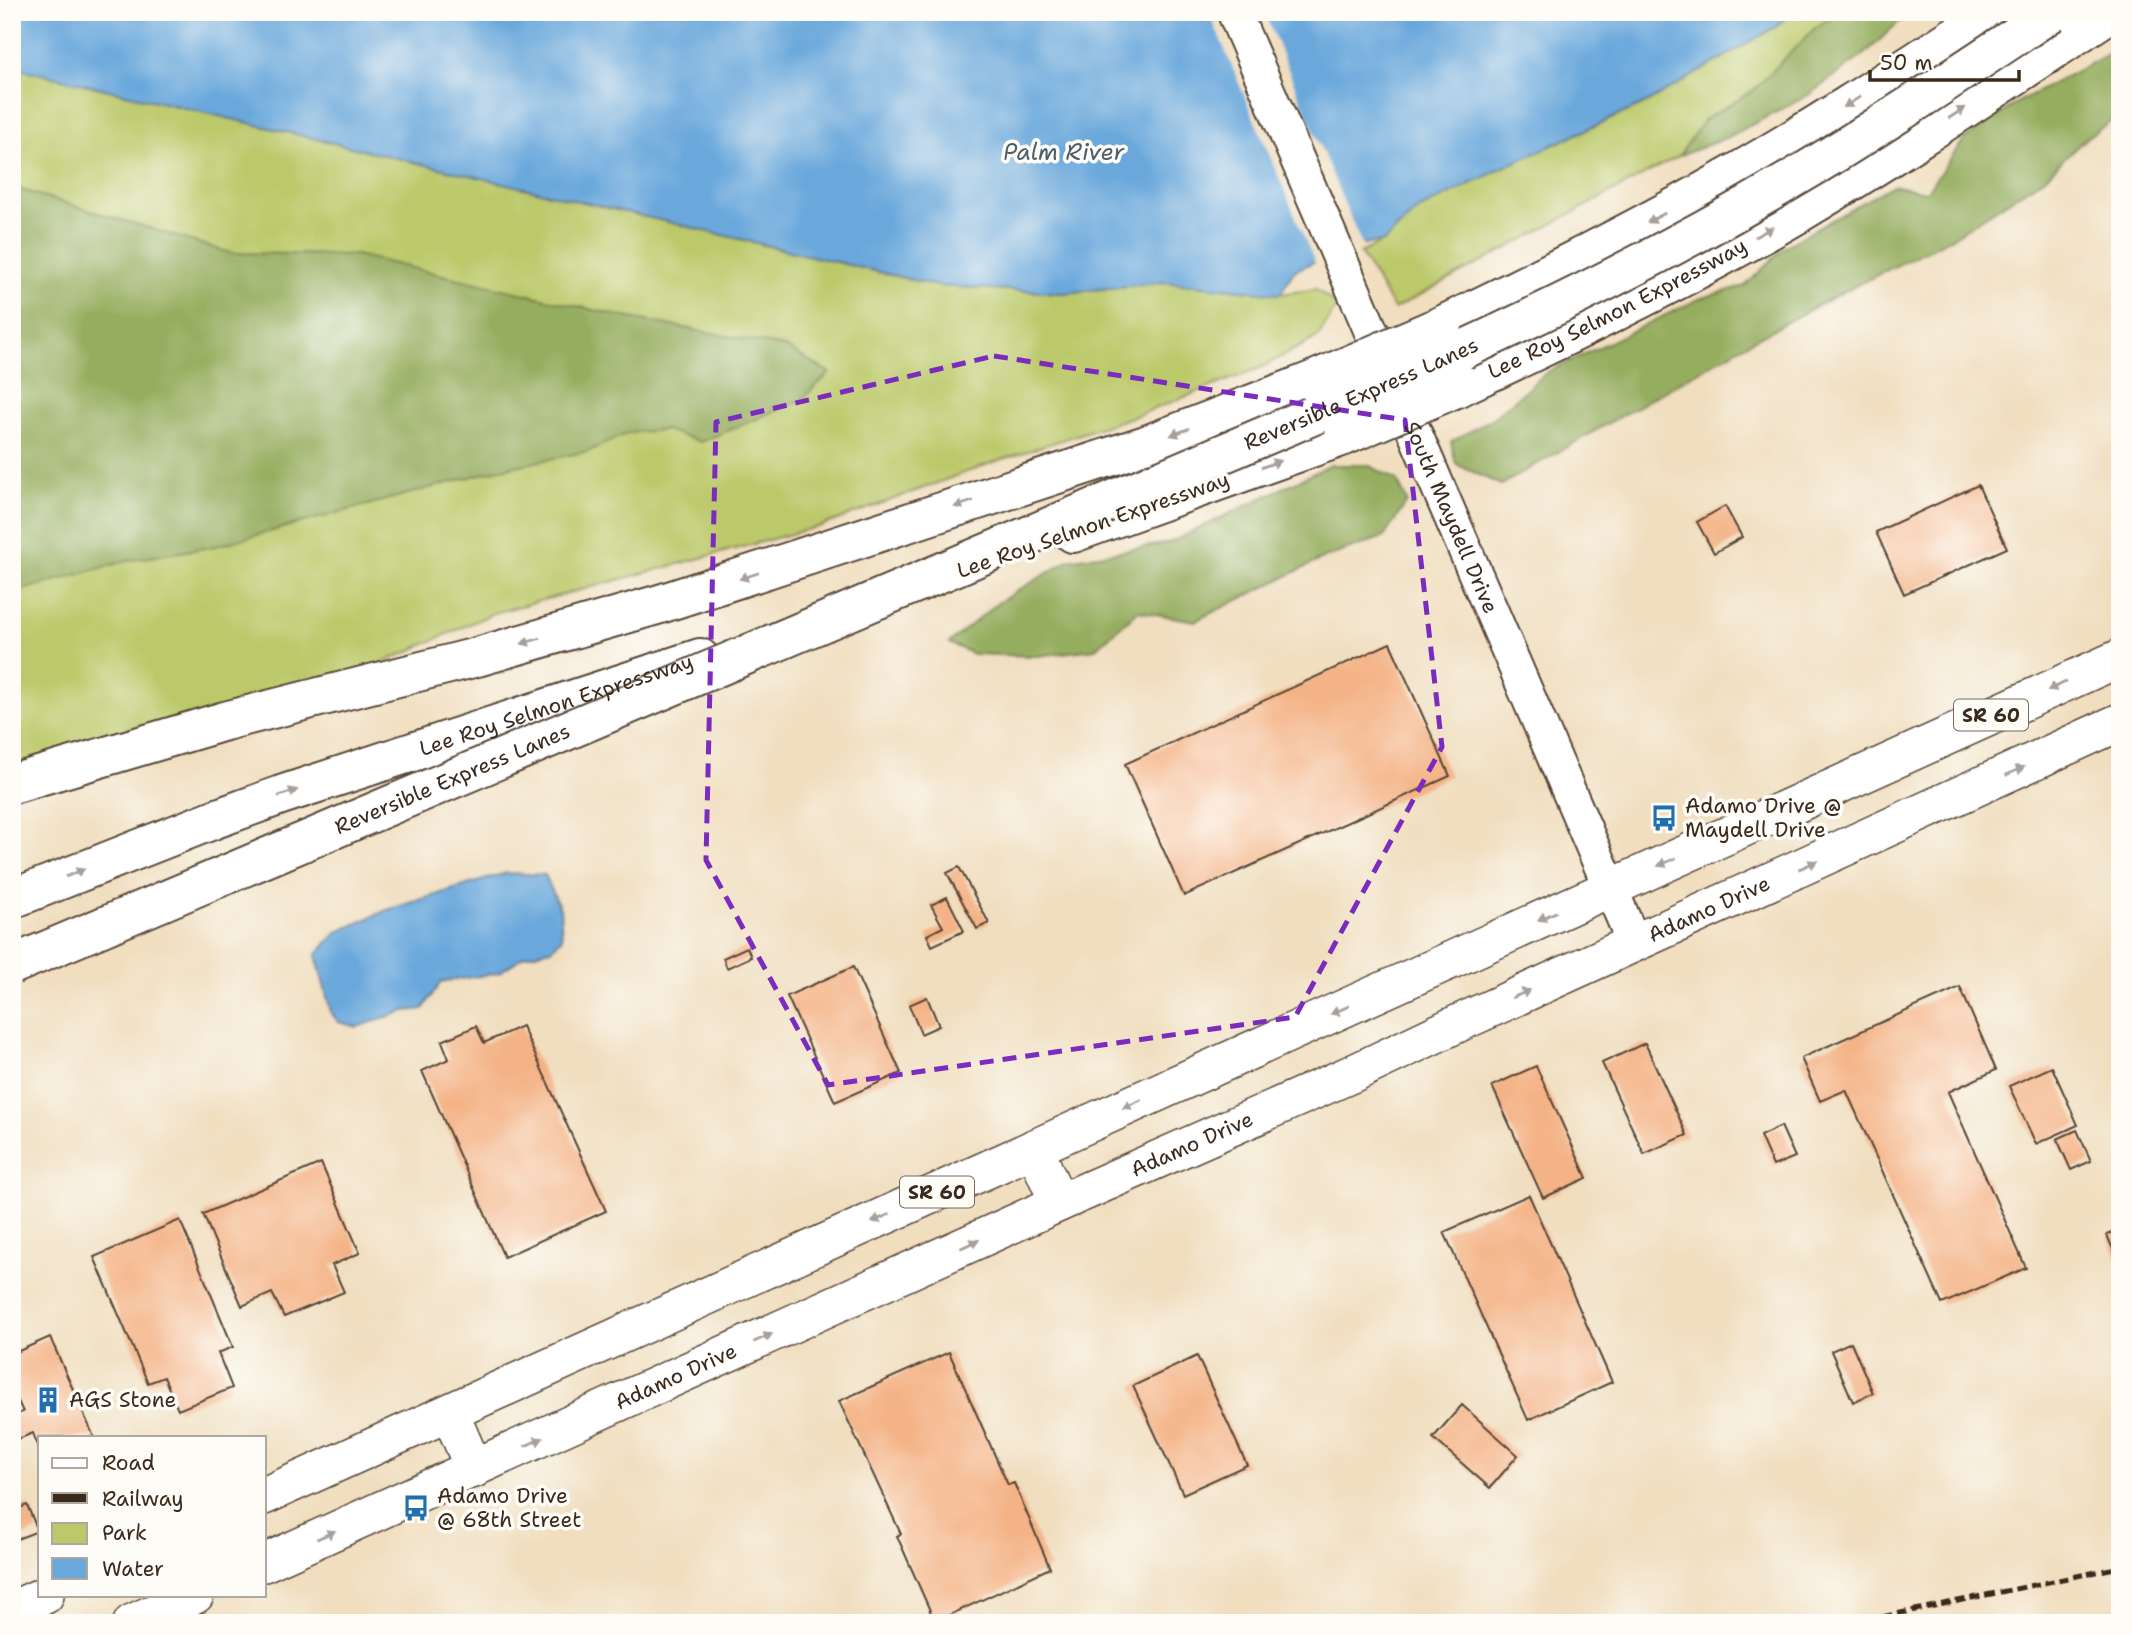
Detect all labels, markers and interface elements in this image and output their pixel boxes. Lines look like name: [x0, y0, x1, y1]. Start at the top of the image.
scale bar: [1870, 38, 2018, 82]
text: 50 m: [1880, 49, 1933, 77]
one-way arrow: [1843, 96, 1862, 109]
one-way arrow: [1948, 106, 1967, 119]
water label: Palm River: [1004, 137, 1126, 167]
one-way arrow: [1646, 212, 1666, 223]
one-way arrow: [1754, 226, 1774, 238]
street label: Lee Roy Selmon Expressway: [1483, 232, 1752, 386]
street label: Reversible Express Lanes: [1240, 331, 1483, 457]
street label: South Maydell Drive: [1398, 417, 1505, 618]
one-way arrow: [1170, 427, 1191, 438]
one-way arrow: [1260, 458, 1281, 469]
street label: Lee Roy Selmon Expressway: [953, 465, 1233, 585]
one-way arrow: [954, 499, 975, 510]
one-way arrow: [738, 572, 759, 582]
one-way arrow: [520, 637, 541, 647]
street label: Lee Roy Selmon Expressway: [416, 647, 697, 763]
one-way arrow: [2047, 681, 2068, 692]
road number: SR 60: [1954, 700, 2028, 730]
street label: Reversible Express Lanes: [330, 717, 574, 841]
one-way arrow: [2005, 765, 2025, 776]
one-way arrow: [278, 787, 299, 798]
place label: Adamo Drive @ Maydell Drive: [1685, 792, 1841, 844]
bus stop icon: Adamo Drive @ Maydell Drive: [1649, 803, 1679, 833]
one-way arrow: [1657, 856, 1677, 868]
one-way arrow: [1798, 859, 1818, 871]
one-way arrow: [65, 868, 86, 879]
street label: Adamo Drive: [1643, 869, 1774, 949]
one-way arrow: [1537, 910, 1557, 922]
one-way arrow: [1511, 988, 1531, 1000]
one-way arrow: [1330, 1004, 1350, 1016]
one-way arrow: [1122, 1099, 1143, 1110]
street label: Adamo Drive: [1126, 1105, 1258, 1184]
road number: SR 60: [900, 1176, 974, 1208]
one-way arrow: [870, 1213, 891, 1224]
one-way arrow: [960, 1238, 981, 1249]
one-way arrow: [753, 1332, 773, 1343]
street label: Adamo Drive: [610, 1337, 741, 1416]
building icon: AGS Stone: [33, 1385, 63, 1415]
place label: AGS Stone: [69, 1386, 176, 1414]
legend: [38, 1436, 266, 1596]
one-way arrow: [524, 1436, 544, 1448]
text: Road: [102, 1449, 155, 1477]
place label: Adamo Drive @ 68th Street: [437, 1482, 581, 1534]
text: Railway: [102, 1485, 184, 1513]
bus stop icon: Adamo Drive @ 68th Street: [401, 1493, 431, 1523]
text: Park: [102, 1519, 147, 1547]
one-way arrow: [316, 1529, 337, 1540]
text: Water: [102, 1555, 164, 1583]

